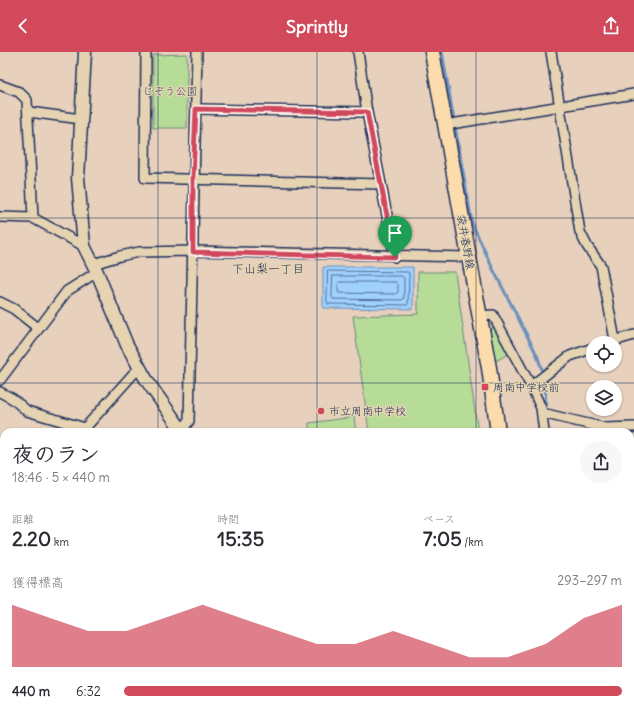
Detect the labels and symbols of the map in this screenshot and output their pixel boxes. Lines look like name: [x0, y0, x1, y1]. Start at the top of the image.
park label: じぞう公園: [143, 84, 198, 98]
street label: 袋井春野線: [454, 214, 478, 270]
pin: [378, 216, 412, 257]
district label: 下山梨一丁目: [232, 261, 304, 276]
place label: 周南中学校前: [493, 380, 559, 394]
marker: 周南中学校前: [480, 382, 490, 392]
place label: 市立周南中学校: [329, 404, 406, 418]
marker: 市立周南中学校: [316, 406, 326, 416]

